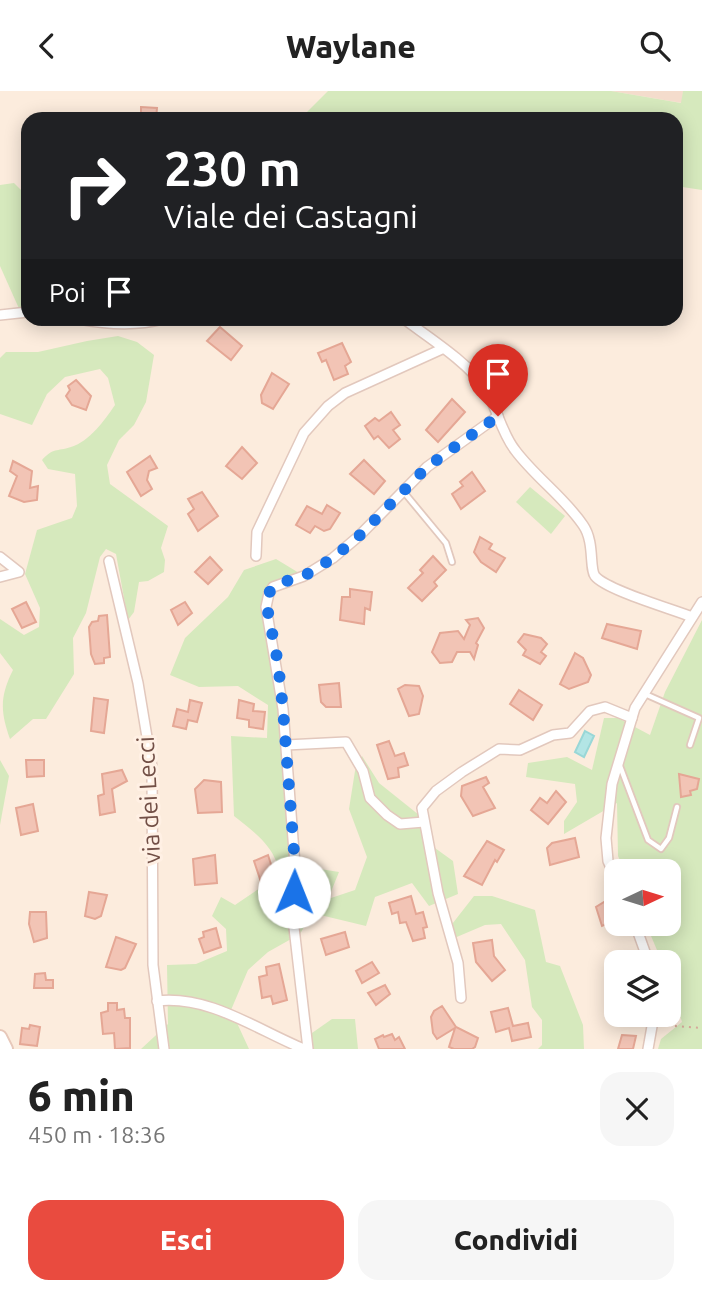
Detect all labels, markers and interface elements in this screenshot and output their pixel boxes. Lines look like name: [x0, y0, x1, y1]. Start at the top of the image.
icon: back: [28, 27, 66, 65]
icon: search: [636, 27, 674, 65]
text: Waylane: [286, 28, 416, 64]
icon: right: [49, 140, 140, 231]
text: 230 m: [164, 140, 301, 195]
text: Viale dei Castagni: [164, 198, 418, 234]
icon: arrive: [100, 273, 138, 311]
text: Poi: [49, 278, 86, 307]
pin: [468, 344, 528, 416]
icon: arrive: [479, 355, 517, 393]
street label: via dei Lecci: [132, 736, 165, 864]
position arrow: [257, 855, 331, 929]
north arrow: [604, 859, 681, 936]
map controls: [604, 859, 681, 1027]
button: layers: [604, 950, 681, 1027]
text: 6 min: [28, 1072, 135, 1119]
button: close: [600, 1072, 674, 1146]
text: 450 m · 18:36: [28, 1122, 166, 1147]
button: Esci: [28, 1200, 344, 1280]
button: Condividi: [358, 1200, 674, 1280]

